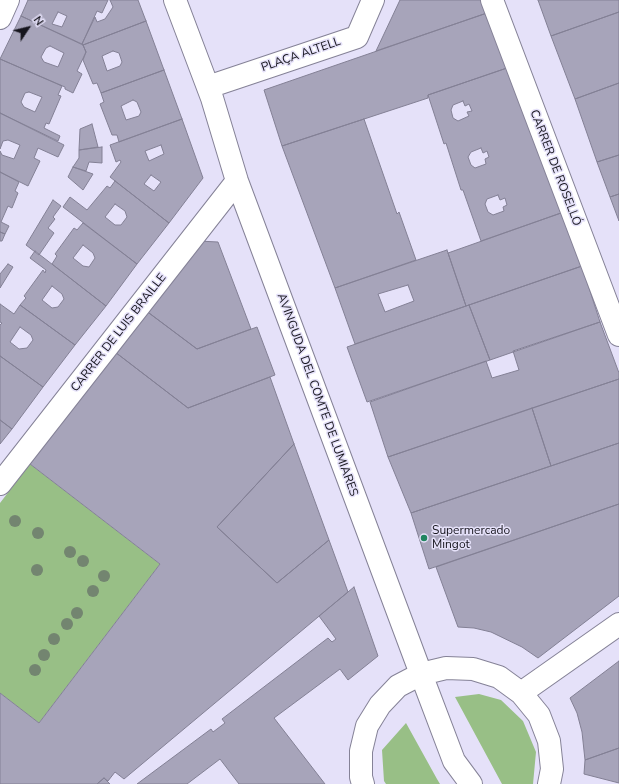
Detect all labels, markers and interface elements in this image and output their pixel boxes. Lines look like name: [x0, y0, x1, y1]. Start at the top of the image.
north arrow: [8, 8, 48, 48]
text: N: [30, 13, 47, 28]
street label: PLAÇA ALTELL: [259, 35, 343, 75]
street label: CARRER DE ROSELLÓ: [526, 108, 584, 228]
street label: CARRER DE LUIS BRAILLE: [68, 271, 170, 395]
street label: AVINGUDA DEL COMTE DE LUMIARES: [274, 292, 360, 498]
place label: Supermercado Mingot: [432, 524, 510, 552]
marker: Supermercado Mingot: [419, 533, 429, 543]

